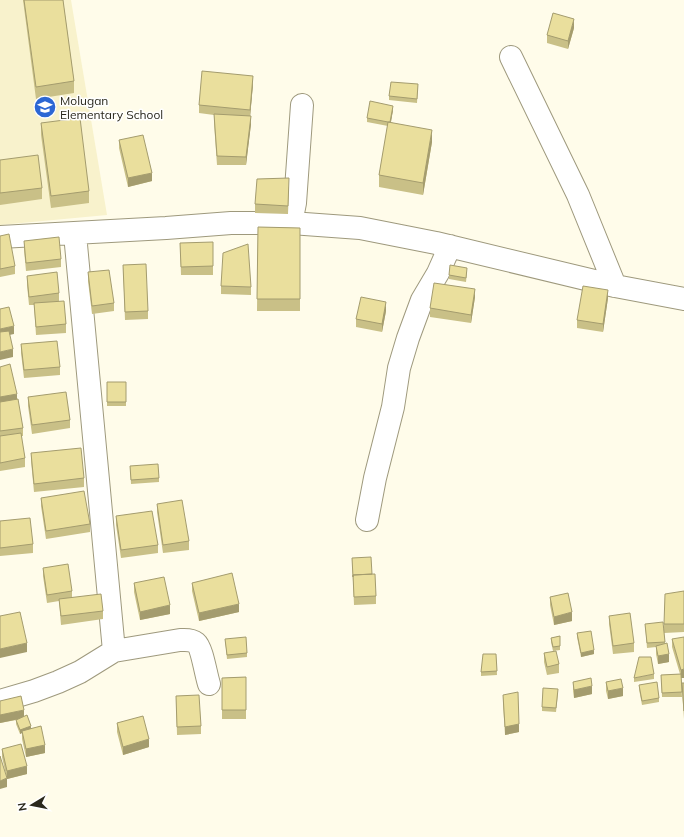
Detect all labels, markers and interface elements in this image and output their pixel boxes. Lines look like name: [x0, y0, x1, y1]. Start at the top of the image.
place label: Molugan Elementary School: [60, 93, 163, 122]
school or university icon: Molugan Elementary School: [32, 94, 58, 120]
north arrow: [12, 785, 52, 825]
text: N: [15, 801, 30, 812]

